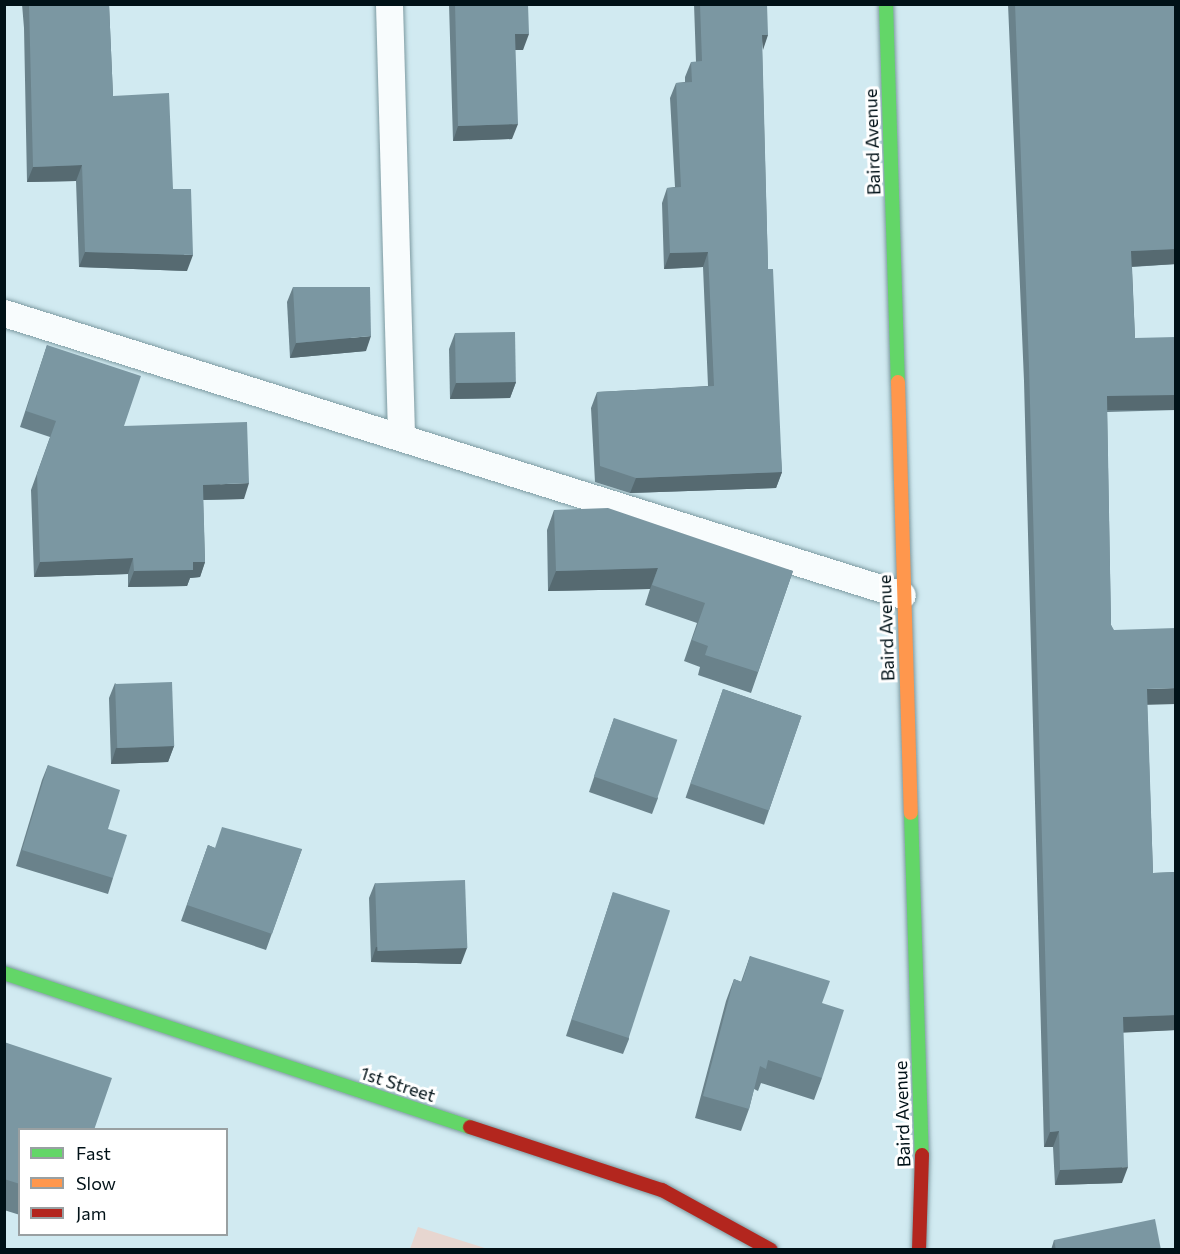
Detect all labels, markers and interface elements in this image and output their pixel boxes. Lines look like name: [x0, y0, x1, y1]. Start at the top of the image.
street label: Baird Avenue: [859, 88, 885, 196]
street label: Baird Avenue: [873, 574, 899, 682]
street label: Baird Avenue: [889, 1060, 915, 1168]
street label: 1st Street: [358, 1062, 438, 1106]
legend: [18, 1128, 228, 1236]
text: Fast: [76, 1142, 111, 1164]
text: Slow: [76, 1172, 116, 1194]
text: Jam: [76, 1202, 106, 1224]

